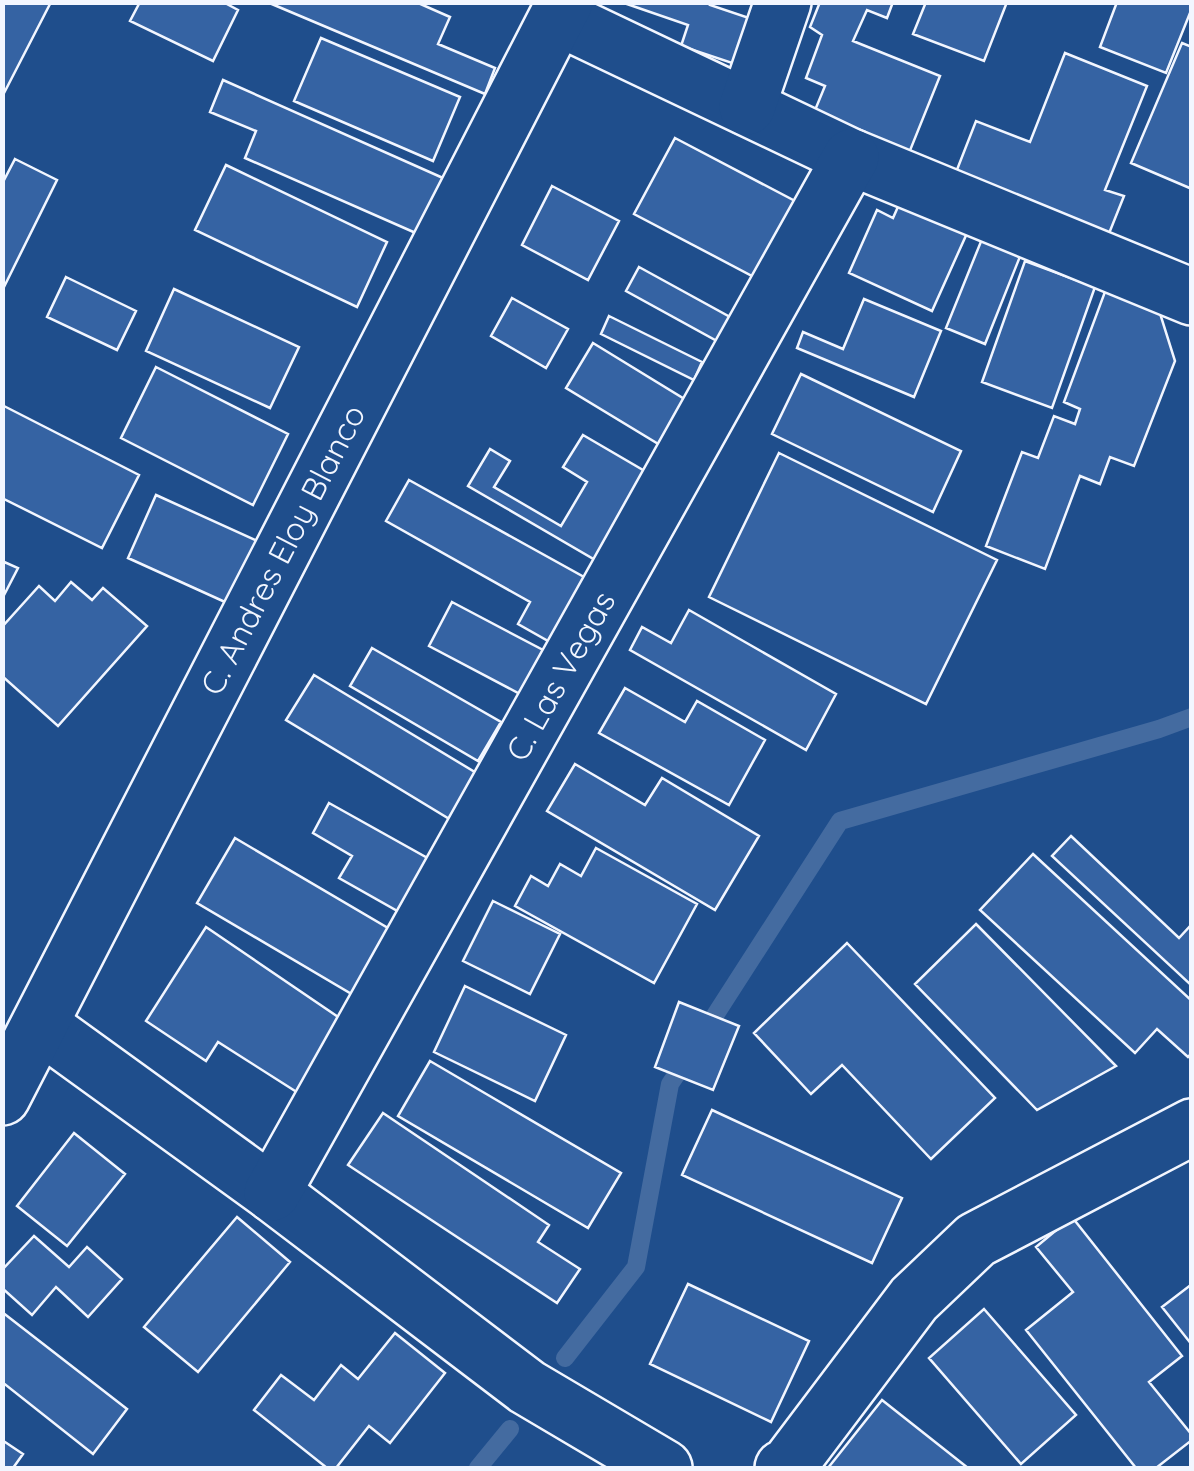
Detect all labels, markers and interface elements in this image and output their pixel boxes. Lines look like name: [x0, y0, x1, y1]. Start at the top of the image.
street label: C. Andres Eloy Blanco: [191, 398, 373, 701]
street label: C. Las Vegas: [497, 584, 623, 768]

